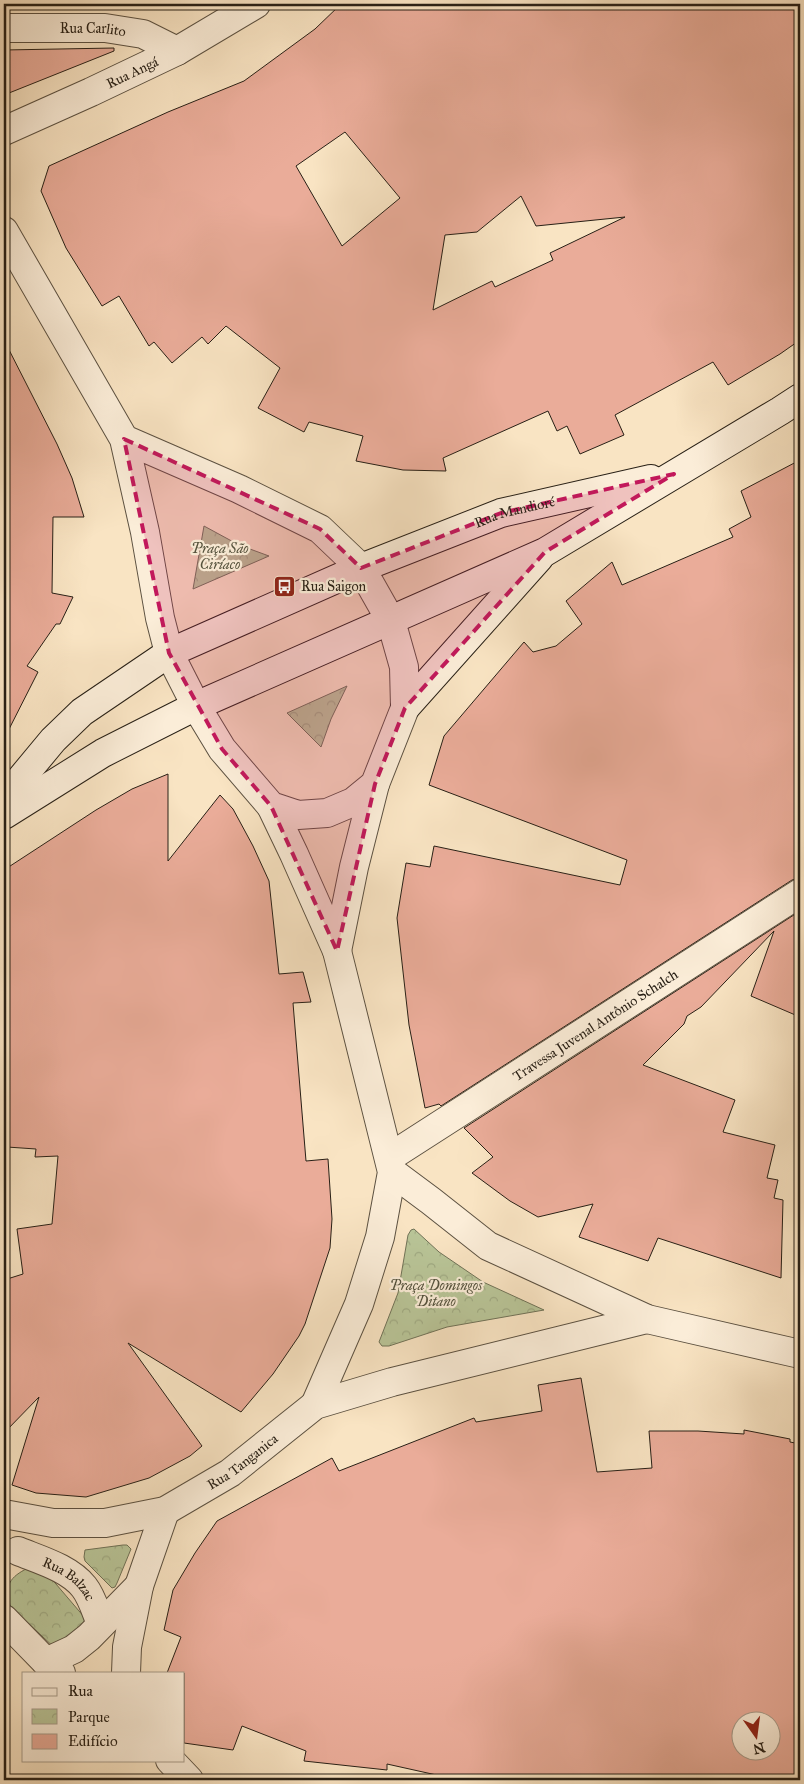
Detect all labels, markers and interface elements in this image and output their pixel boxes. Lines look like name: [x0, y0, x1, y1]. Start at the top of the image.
street label: Rua Carlito: [60, 20, 127, 40]
street label: Rua Angá: [103, 53, 161, 92]
street label: Rua Mandioré: [472, 493, 557, 531]
park label: Praça São Ciríaco: [191, 540, 249, 573]
bus stop icon: Rua Saigon: [273, 574, 297, 598]
place label: Rua Saigon: [301, 578, 367, 595]
street label: Travessa Juvenal Antônio Schalch: [509, 965, 681, 1084]
park label: Praça Domingos Ditano: [390, 1277, 483, 1310]
street label: Rua Tanganica: [204, 1430, 281, 1493]
street label: Rua Balzac: [40, 1553, 99, 1603]
legend: [22, 1672, 185, 1762]
text: Rua: [68, 1682, 93, 1700]
text: Parque: [68, 1708, 110, 1727]
north arrow: [732, 1712, 782, 1762]
text: Edifício: [68, 1732, 118, 1750]
text: N: [751, 1738, 767, 1758]

